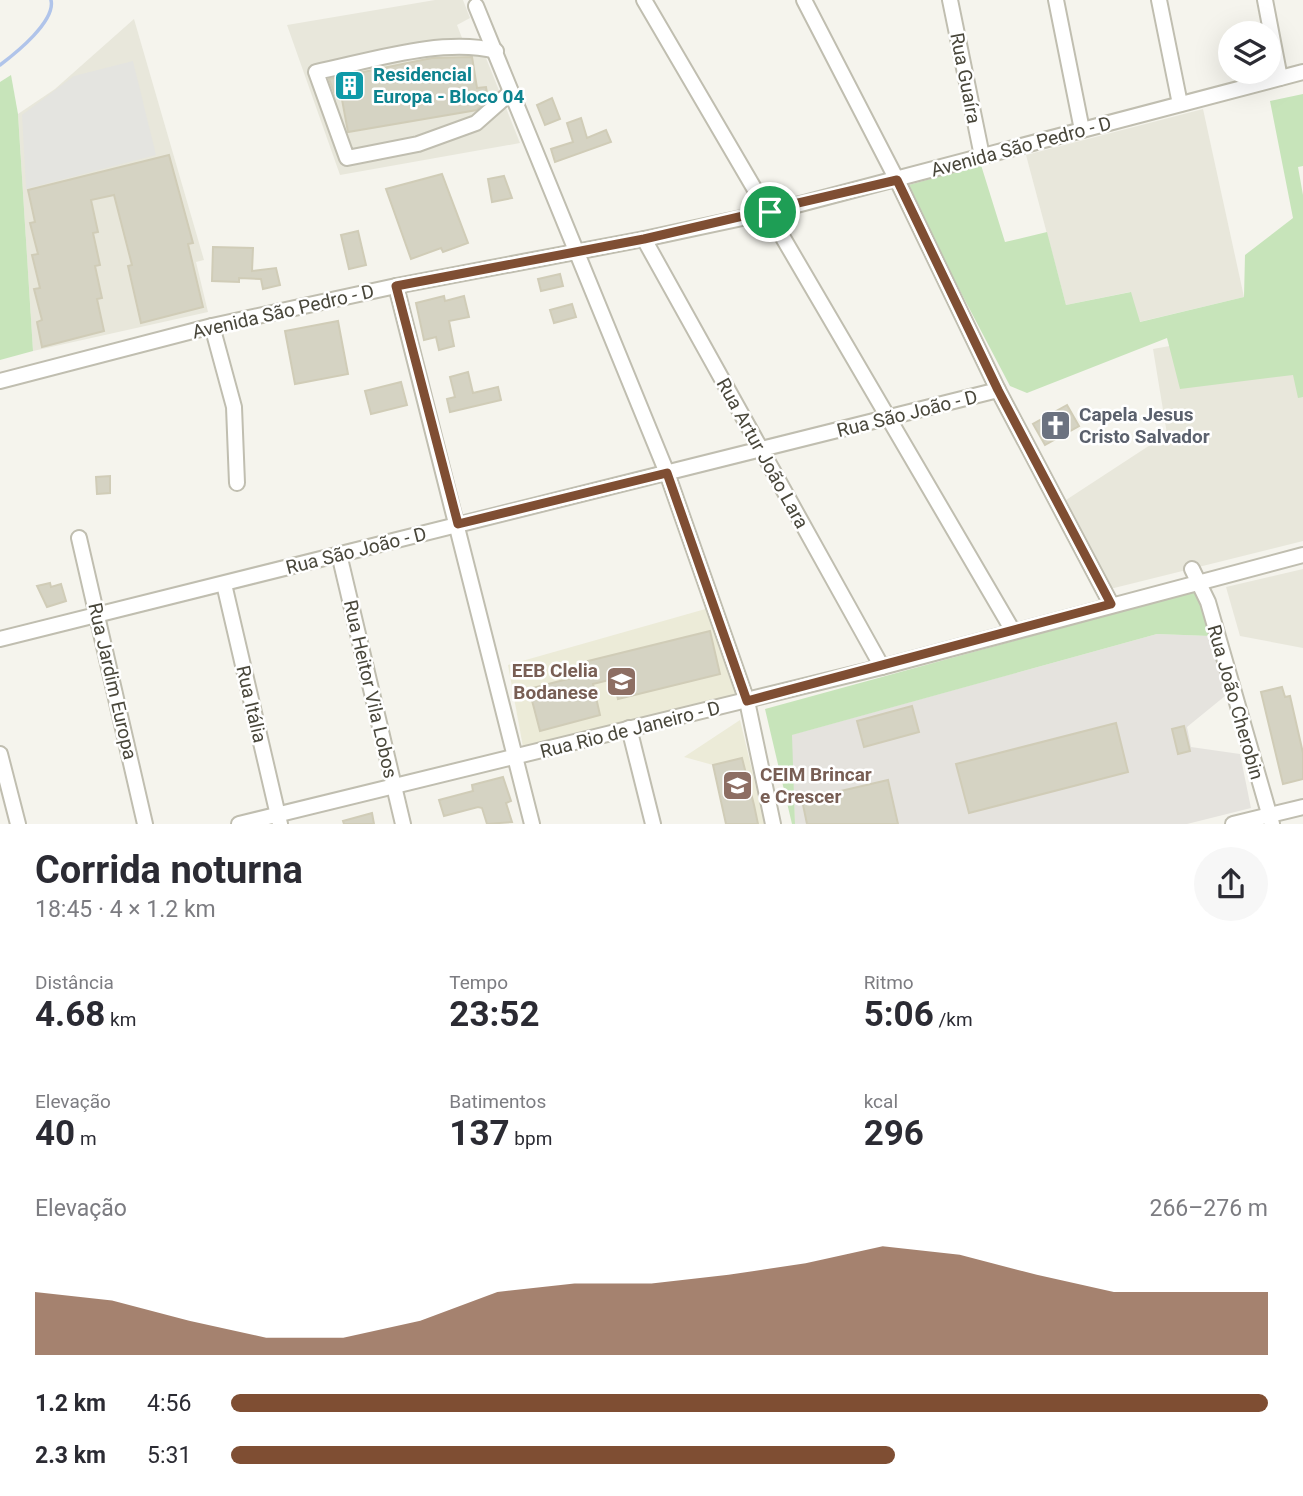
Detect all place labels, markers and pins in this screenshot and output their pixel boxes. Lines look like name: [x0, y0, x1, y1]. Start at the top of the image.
place label: Residencial Europa - Bloco 04: [373, 63, 524, 108]
building icon: Residencial Europa - Bloco 04: [333, 68, 367, 102]
pin: [740, 182, 800, 242]
place label: Capela Jesus Cristo Salvador: [1079, 403, 1210, 448]
church icon: Capela Jesus Cristo Salvador: [1039, 408, 1073, 442]
place label: EEB Clelia Bodanese: [512, 659, 598, 704]
school or university icon: EEB Clelia Bodanese: [604, 664, 638, 698]
place label: CEIM Brincar e Crescer: [760, 763, 872, 808]
school or university icon: CEIM Brincar e Crescer: [720, 768, 754, 802]

